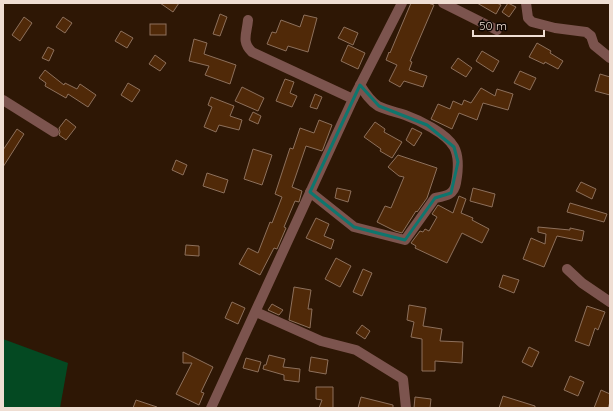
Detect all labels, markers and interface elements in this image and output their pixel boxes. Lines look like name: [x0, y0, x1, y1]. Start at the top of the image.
scale bar: [473, 12, 544, 38]
text: 50 m: [479, 18, 507, 33]

